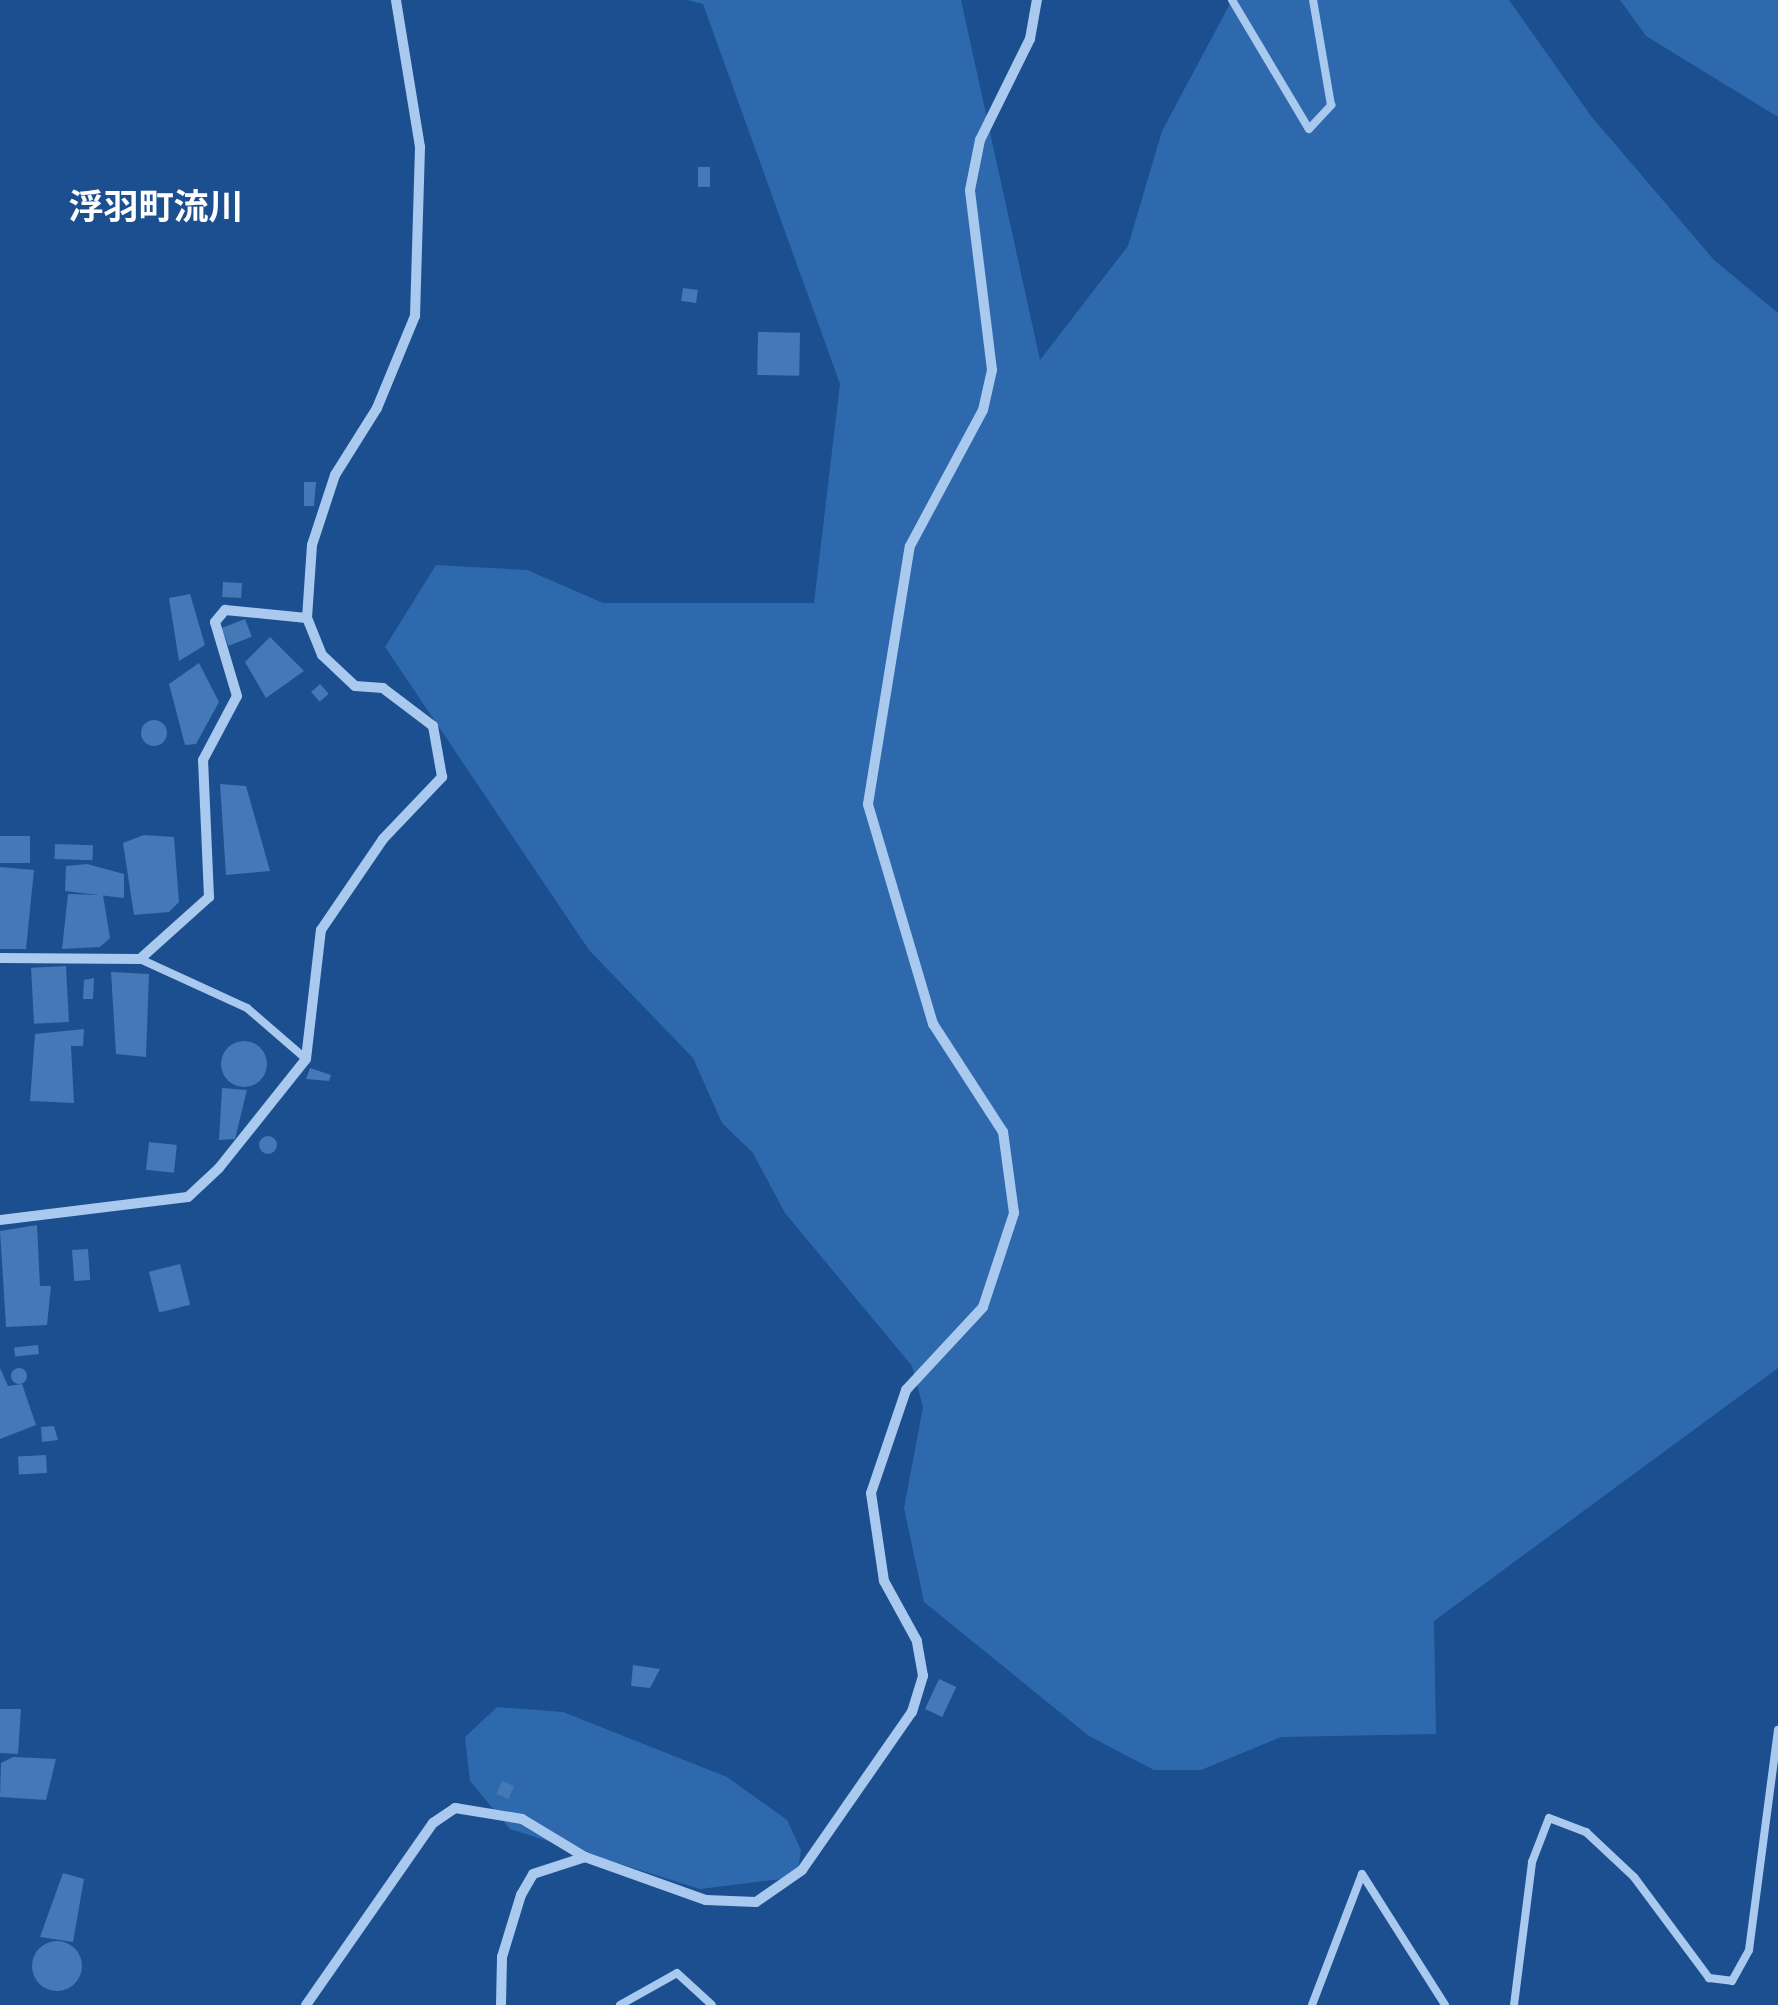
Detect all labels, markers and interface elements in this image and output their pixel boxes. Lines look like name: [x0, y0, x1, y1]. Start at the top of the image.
district label: 浮羽町流川: [69, 185, 243, 227]

